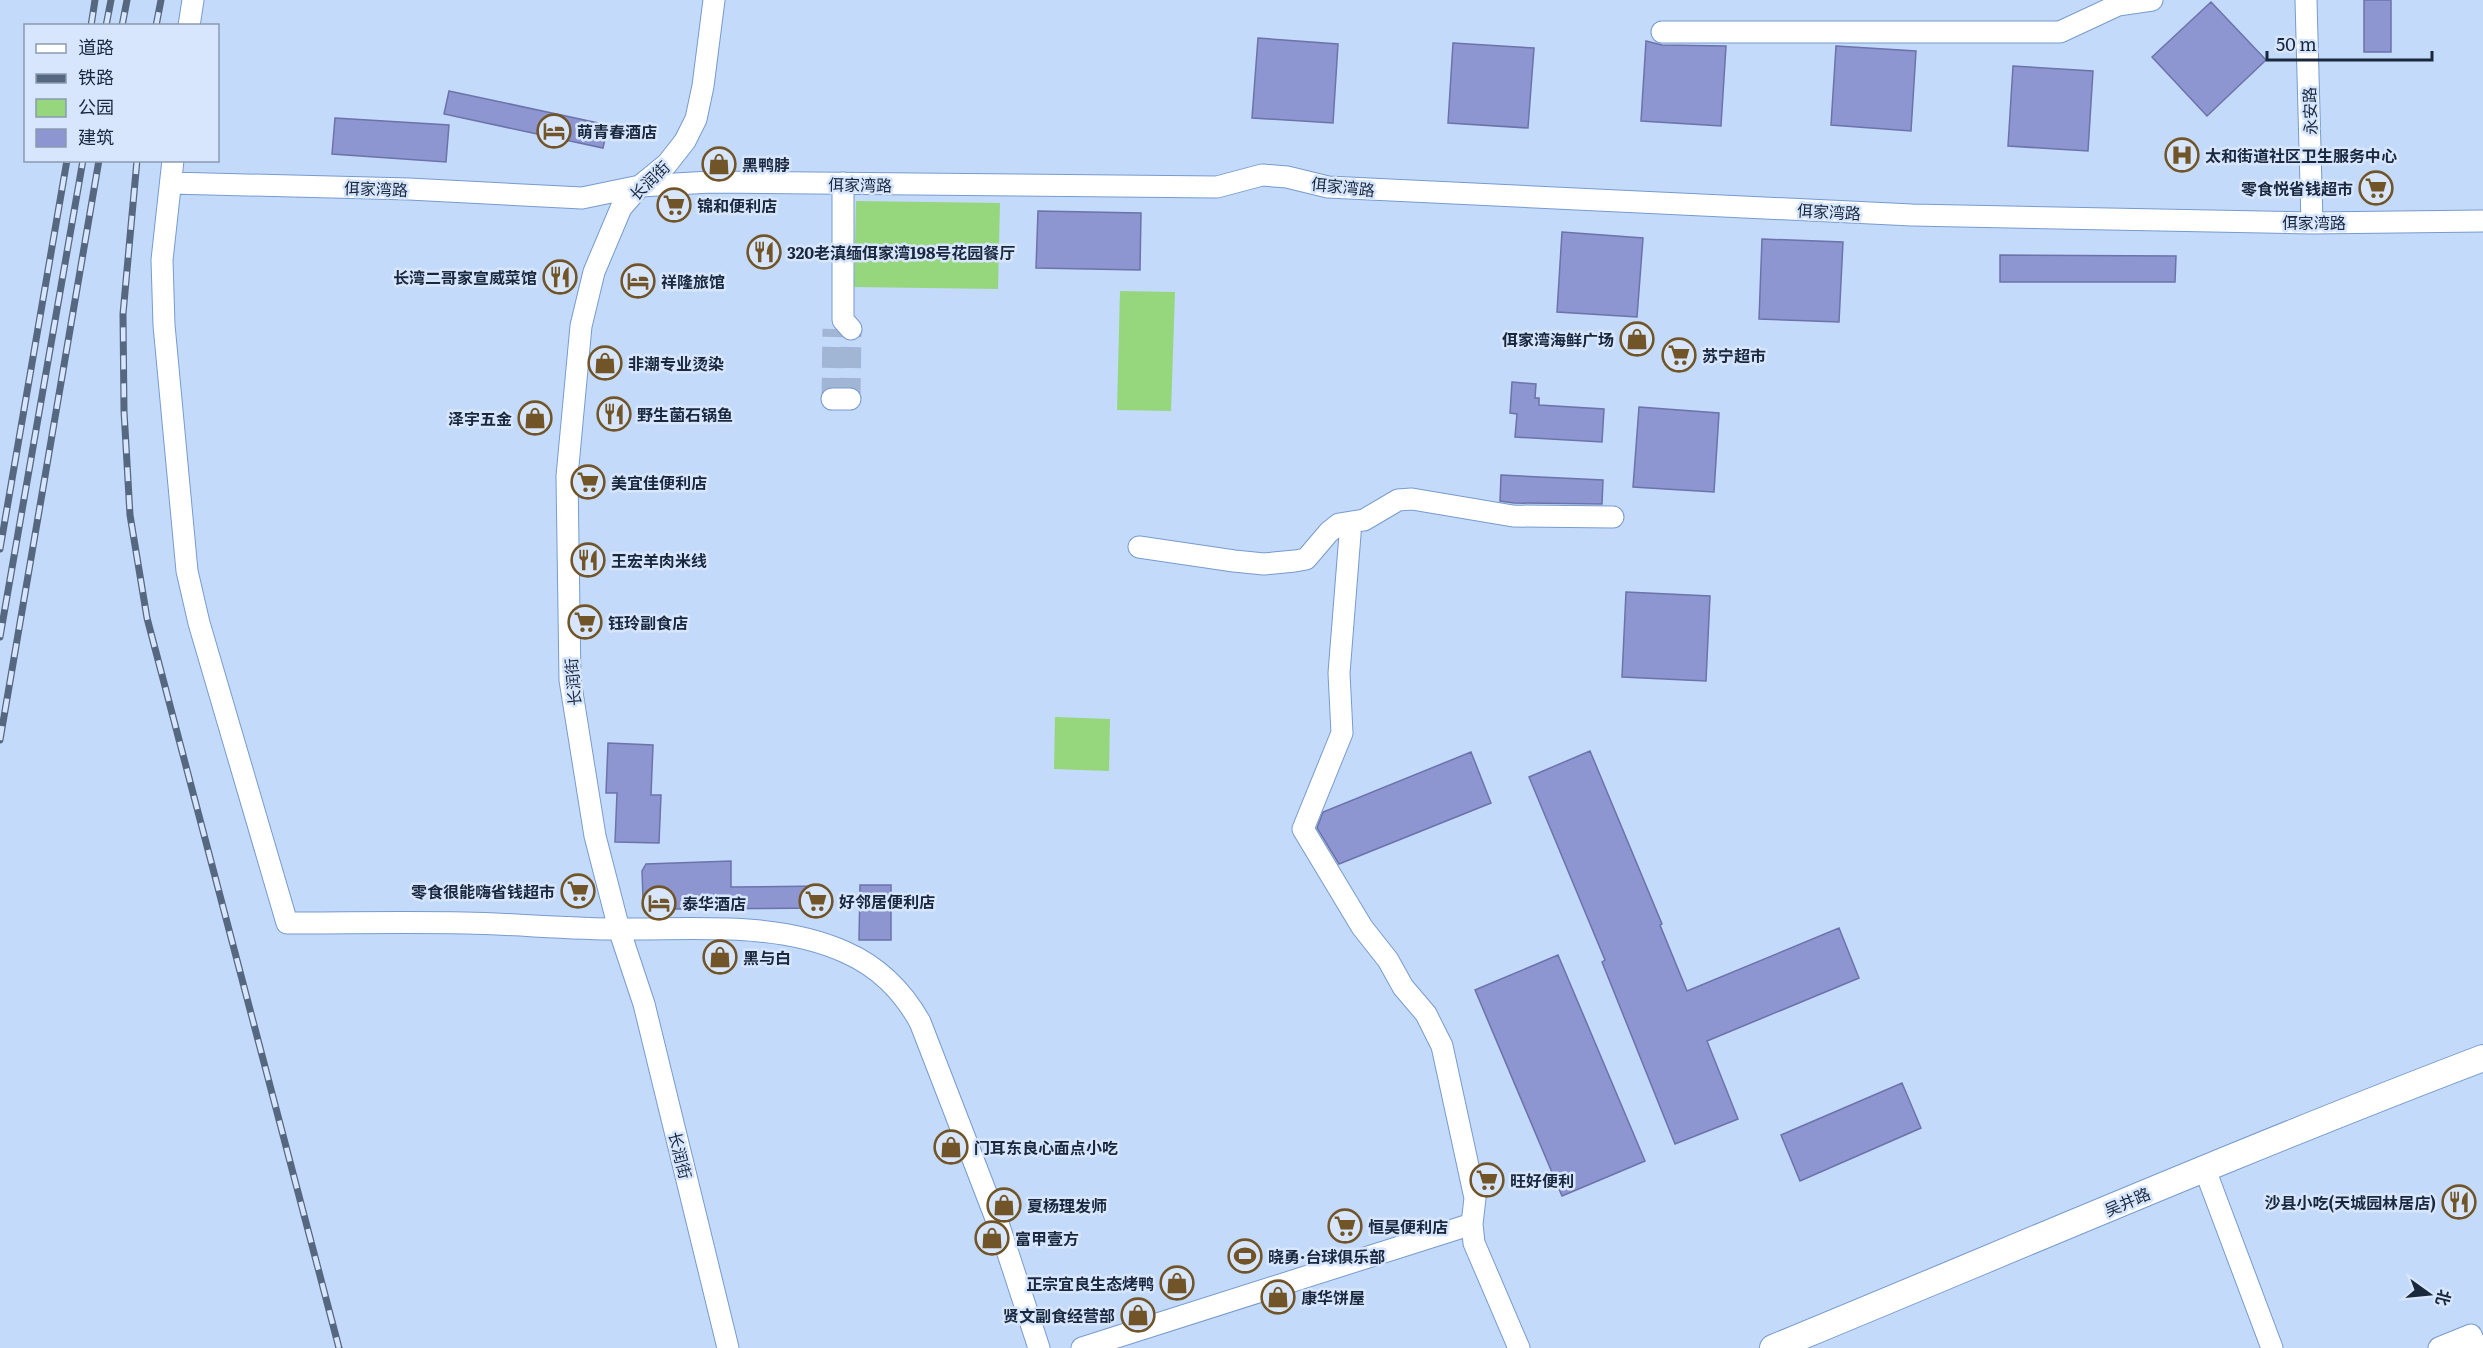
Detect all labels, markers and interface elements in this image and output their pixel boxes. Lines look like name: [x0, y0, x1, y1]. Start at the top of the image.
legend: [24, 24, 219, 162]
scale bar: [2267, 24, 2432, 62]
text: 50 m: [2276, 30, 2317, 57]
text: 道路: [78, 33, 114, 60]
text: 铁路: [78, 63, 114, 90]
street label: 永安路: [2296, 87, 2322, 135]
text: 公园: [78, 93, 114, 120]
hotel icon: 萌青春酒店: [536, 113, 572, 149]
place label: 萌青春酒店: [577, 119, 657, 143]
text: 建筑: [78, 123, 114, 150]
hospital icon: 太和街道社区卫生服务中心: [2164, 137, 2200, 173]
place label: 太和街道社区卫生服务中心: [2205, 143, 2397, 167]
shop icon: 黑鸭脖: [701, 146, 737, 182]
place label: 黑鸭脖: [742, 152, 790, 176]
street label: 长润街: [623, 155, 675, 205]
supermarket icon: 零食悦省钱超市: [2358, 170, 2394, 206]
street label: 佴家湾路: [828, 171, 892, 197]
street label: 佴家湾路: [1310, 171, 1376, 201]
street label: 佴家湾路: [344, 175, 408, 201]
place label: 零食悦省钱超市: [2241, 176, 2353, 200]
supermarket icon: 锦和便利店: [656, 187, 692, 223]
place label: 锦和便利店: [697, 193, 777, 217]
street label: 佴家湾路: [1796, 197, 1862, 225]
street label: 佴家湾路: [2282, 210, 2346, 234]
restaurant icon: 320老滇缅佴家湾198号花园餐厅: [746, 234, 782, 270]
place label: 320老滇缅佴家湾198号花园餐厅: [787, 240, 1015, 264]
restaurant icon: 长湾二哥家宣威菜馆: [542, 259, 578, 295]
hotel icon: 祥隆旅馆: [620, 263, 656, 299]
place label: 长湾二哥家宣威菜馆: [393, 265, 537, 289]
place label: 祥隆旅馆: [661, 269, 725, 293]
shop icon: 佴家湾海鲜广场: [1619, 321, 1655, 357]
place label: 佴家湾海鲜广场: [1502, 327, 1614, 351]
supermarket icon: 苏宁超市: [1661, 337, 1697, 373]
place label: 苏宁超市: [1702, 343, 1766, 367]
shop icon: 非潮专业烫染: [587, 345, 623, 381]
place label: 非潮专业烫染: [628, 351, 724, 375]
restaurant icon: 野生菌石锅鱼: [596, 396, 632, 432]
shop icon: 泽宇五金: [517, 400, 553, 436]
place label: 野生菌石锅鱼: [637, 402, 733, 426]
place label: 泽宇五金: [448, 406, 512, 430]
supermarket icon: 美宜佳便利店: [570, 464, 606, 500]
place label: 美宜佳便利店: [611, 470, 707, 494]
restaurant icon: 王宏羊肉米线: [570, 542, 606, 578]
place label: 王宏羊肉米线: [611, 548, 707, 572]
supermarket icon: 钰玲副食店: [567, 604, 603, 640]
place label: 钰玲副食店: [608, 610, 688, 634]
street label: 长润街: [558, 657, 586, 707]
supermarket icon: 零食很能嗨省钱超市: [560, 873, 596, 909]
place label: 零食很能嗨省钱超市: [411, 879, 555, 903]
supermarket icon: 好邻居便利店: [798, 883, 834, 919]
hotel icon: 泰华酒店: [641, 885, 677, 921]
place label: 好邻居便利店: [839, 889, 935, 913]
place label: 泰华酒店: [682, 891, 746, 915]
shop icon: 黑与白: [702, 939, 738, 975]
place label: 黑与白: [743, 945, 791, 969]
street label: 长润街: [664, 1129, 698, 1181]
shop icon: 门耳东良心面点小吃: [933, 1129, 969, 1165]
place label: 门耳东良心面点小吃: [974, 1135, 1118, 1159]
supermarket icon: 旺好便利: [1469, 1162, 1505, 1198]
place label: 旺好便利: [1510, 1168, 1574, 1192]
street label: 吴井路: [2100, 1181, 2154, 1221]
restaurant icon: 沙县小吃(天城园林居店): [2441, 1184, 2477, 1220]
shop icon: 夏杨理发师: [986, 1187, 1022, 1223]
place label: 沙县小吃(天城园林居店): [2265, 1190, 2436, 1214]
place label: 夏杨理发师: [1027, 1193, 1107, 1217]
supermarket icon: 恒昊便利店: [1327, 1208, 1363, 1244]
place label: 恒昊便利店: [1368, 1214, 1448, 1238]
shop icon: 富甲壹方: [974, 1220, 1010, 1256]
place label: 富甲壹方: [1015, 1226, 1079, 1250]
sports icon: 晓勇·台球俱乐部: [1227, 1238, 1263, 1274]
place label: 晓勇·台球俱乐部: [1268, 1244, 1385, 1268]
north arrow: [2399, 1264, 2459, 1324]
shop icon: 正宗宜良生态烤鸭: [1159, 1265, 1195, 1301]
place label: 正宗宜良生态烤鸭: [1026, 1271, 1154, 1295]
shop icon: 康华饼屋: [1260, 1279, 1296, 1315]
place label: 康华饼屋: [1301, 1285, 1365, 1309]
text: 北: [2431, 1287, 2458, 1309]
shop icon: 贤文副食经营部: [1120, 1297, 1156, 1333]
place label: 贤文副食经营部: [1003, 1303, 1115, 1327]

